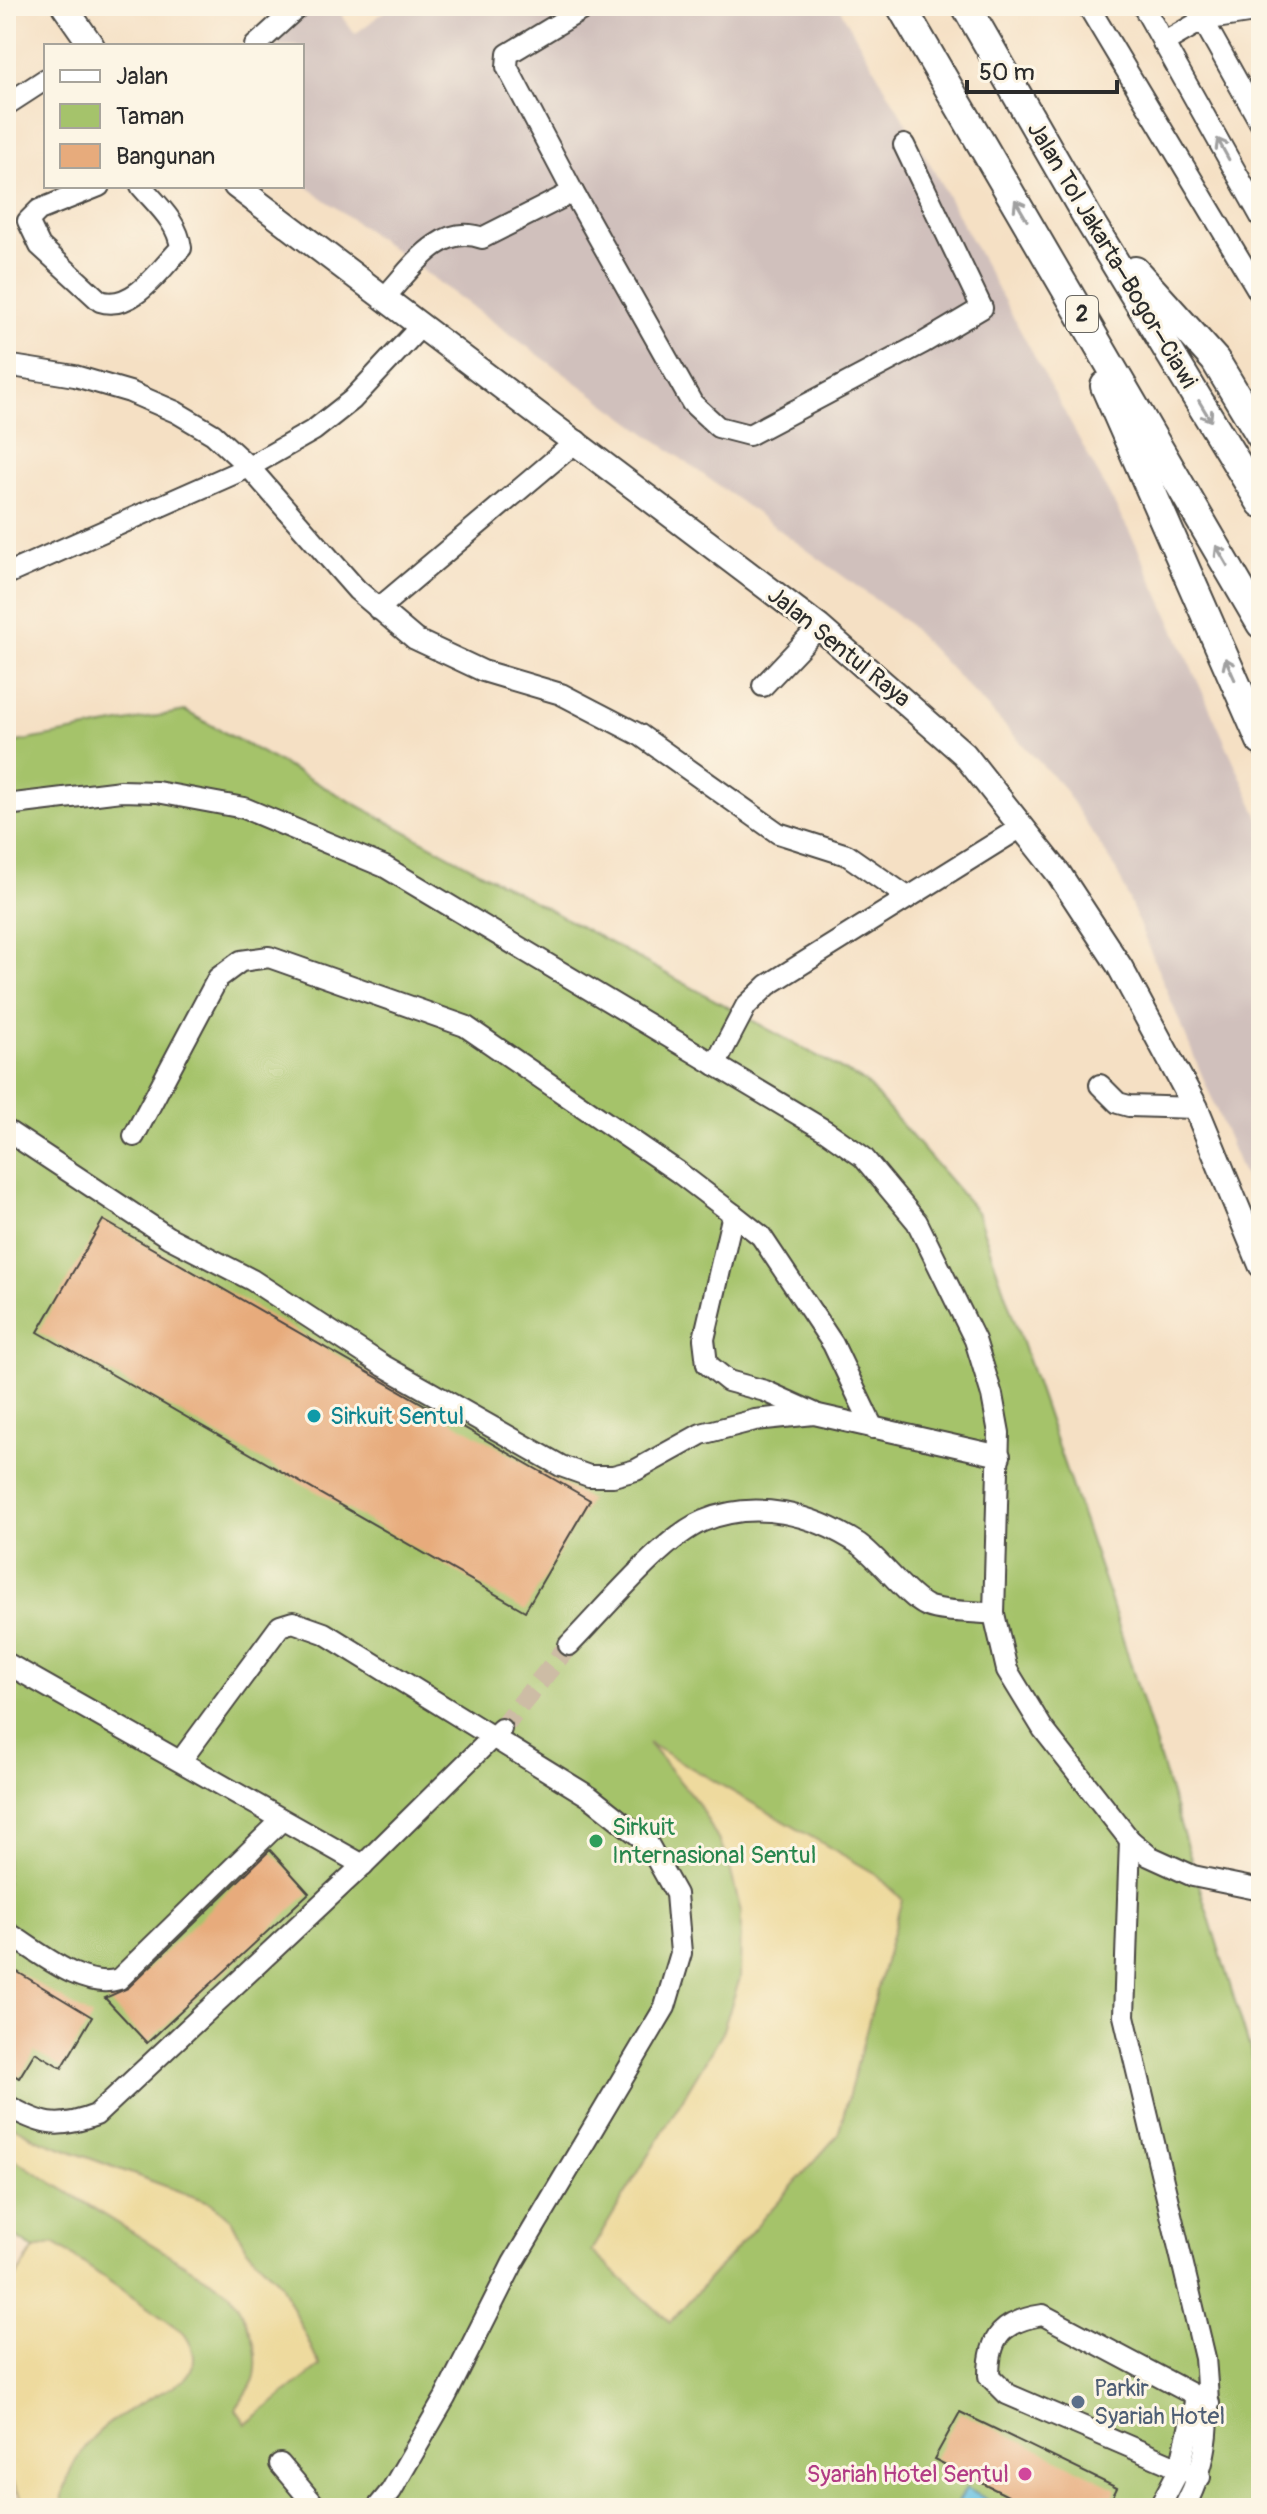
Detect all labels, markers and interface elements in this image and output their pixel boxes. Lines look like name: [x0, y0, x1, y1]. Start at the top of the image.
legend: [44, 44, 304, 188]
scale bar: [967, 44, 1117, 94]
text: 50 m: [979, 58, 1035, 87]
text: Jalan: [116, 62, 168, 91]
text: Taman: [116, 102, 184, 131]
street label: Jalan Tol Jakarta–Bogor–Ciawi: [1021, 116, 1203, 394]
one-way arrow: [1215, 138, 1231, 161]
text: Bangunan: [116, 142, 215, 171]
one-way arrow: [1013, 199, 1029, 222]
road number: 2: [1066, 296, 1098, 332]
one-way arrow: [1197, 399, 1213, 422]
one-way arrow: [1214, 545, 1230, 568]
street label: Jalan Sentul Raya: [762, 581, 916, 713]
one-way arrow: [1221, 657, 1236, 682]
place label: Sirkuit Sentul: [330, 1402, 464, 1431]
marker: Sirkuit Sentul: [305, 1407, 323, 1425]
place label: Sirkuit Internasional Sentul: [612, 1813, 816, 1870]
marker: Sirkuit Internasional Sentul: [587, 1832, 605, 1850]
place label: Parkir Syariah Hotel: [1094, 2374, 1225, 2431]
marker: Parkir Syariah Hotel: [1069, 2393, 1087, 2411]
place label: Syariah Hotel Sentul: [806, 2460, 1009, 2489]
marker: Syariah Hotel Sentul: [1016, 2465, 1034, 2483]

